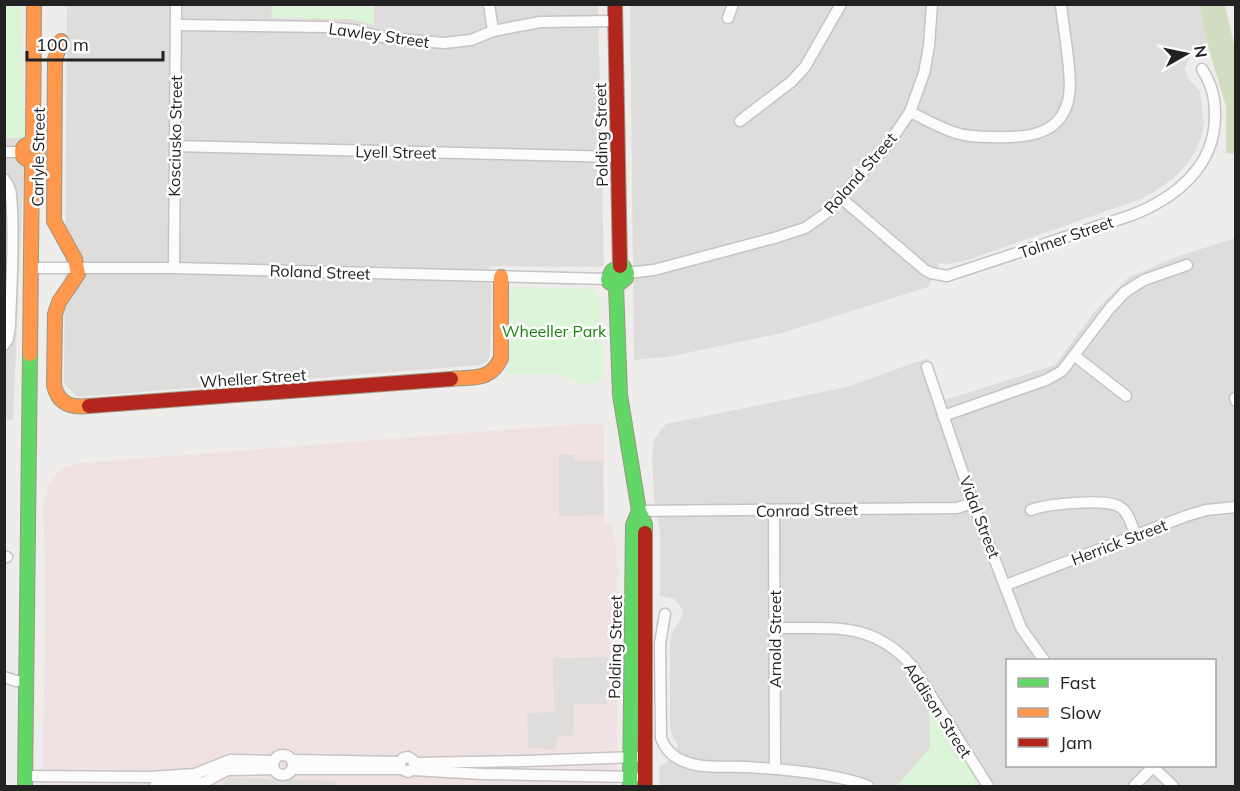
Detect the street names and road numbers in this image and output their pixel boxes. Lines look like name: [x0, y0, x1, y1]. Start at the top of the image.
street label: Lawley Street: [327, 18, 431, 52]
street label: Kosciusko Street: [164, 75, 186, 197]
street label: Polding Street: [590, 83, 612, 187]
street label: Carlyle Street: [27, 107, 49, 207]
street label: Roland Street: [819, 128, 901, 218]
street label: Lyell Street: [355, 141, 437, 163]
street label: Tolmer Street: [1016, 211, 1116, 262]
street label: Roland Street: [269, 260, 371, 284]
street label: Wheller Street: [199, 364, 307, 392]
street label: Vidal Street: [955, 473, 1005, 561]
street label: Conrad Street: [756, 499, 859, 521]
street label: Herrick Street: [1068, 514, 1170, 569]
street label: Arnold Street: [765, 590, 785, 688]
street label: Polding Street: [604, 595, 626, 699]
street label: Addison Street: [900, 659, 976, 762]

